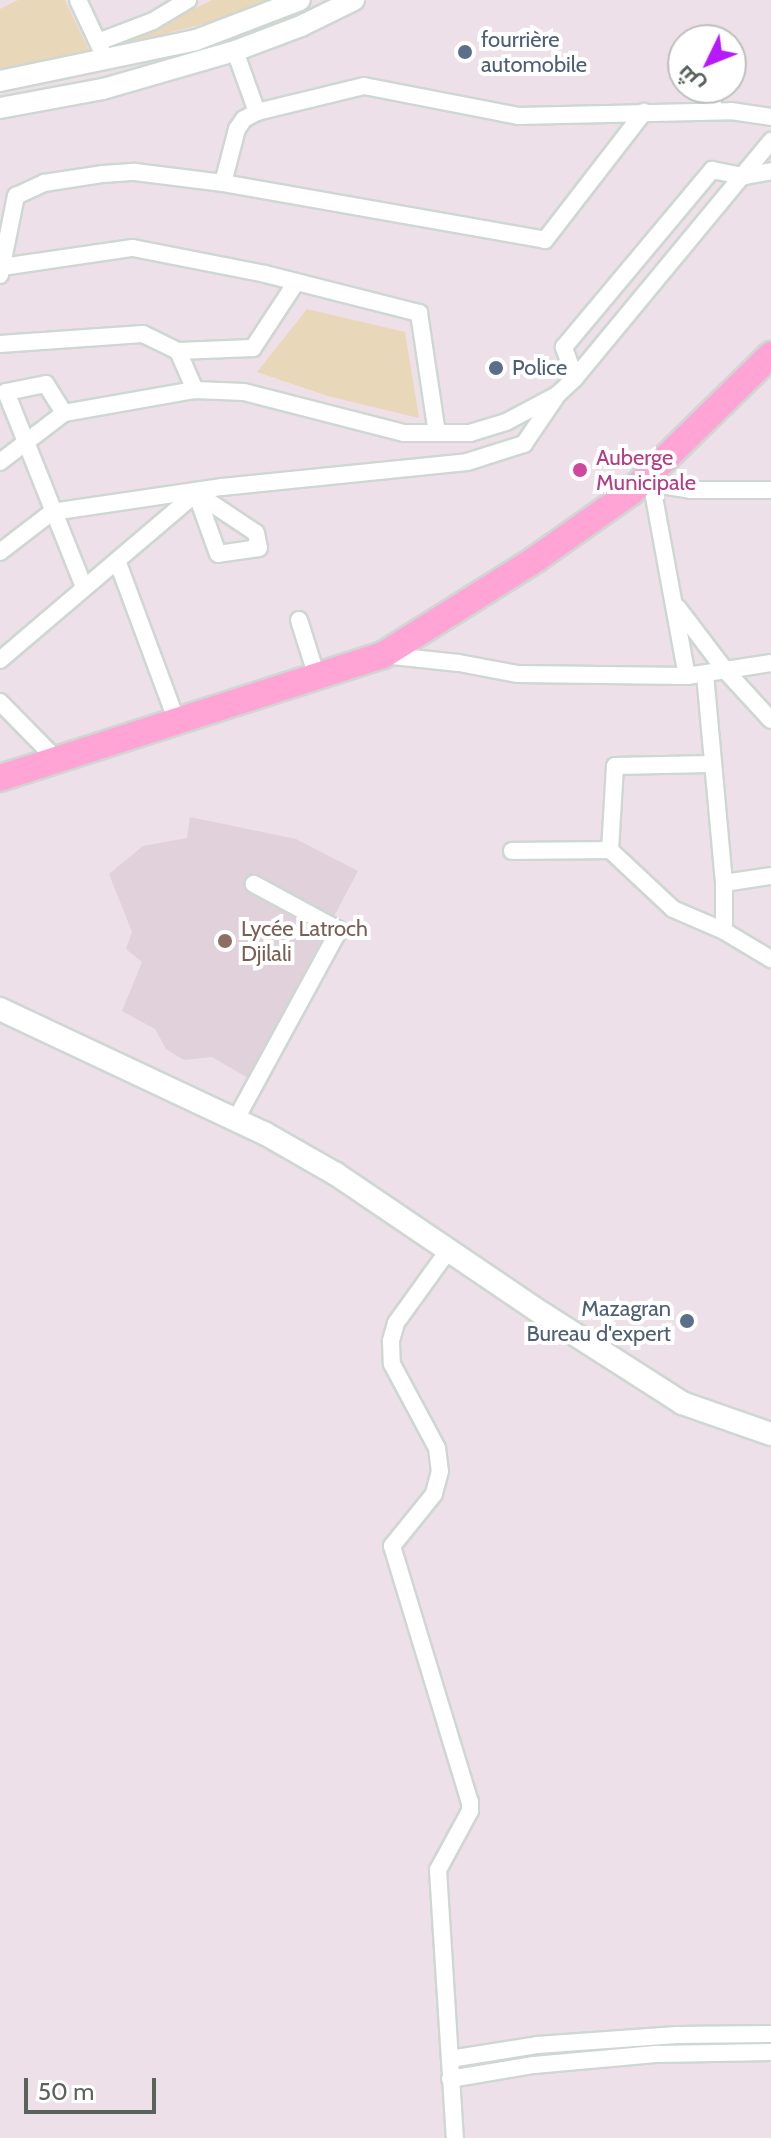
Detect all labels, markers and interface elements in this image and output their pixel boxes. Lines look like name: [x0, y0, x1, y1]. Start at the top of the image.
north arrow: [667, 24, 747, 104]
place label: fourrière automobile: [481, 26, 587, 78]
marker: fourrière automobile: [456, 43, 474, 61]
text: ش: [671, 60, 710, 99]
place label: Police: [512, 355, 567, 381]
marker: Police: [487, 359, 505, 377]
place label: Auberge Municipale: [596, 444, 696, 496]
marker: Auberge Municipale: [571, 461, 589, 479]
place label: Lycée Latroch Djilali: [241, 915, 368, 966]
marker: Lycée Latroch Djilali: [216, 932, 234, 950]
place label: Mazagran Bureau d'expert: [526, 1295, 671, 1346]
marker: Mazagran Bureau d'expert: [678, 1312, 696, 1330]
scale bar: [28, 2062, 160, 2112]
text: 50 m: [38, 2077, 94, 2106]

